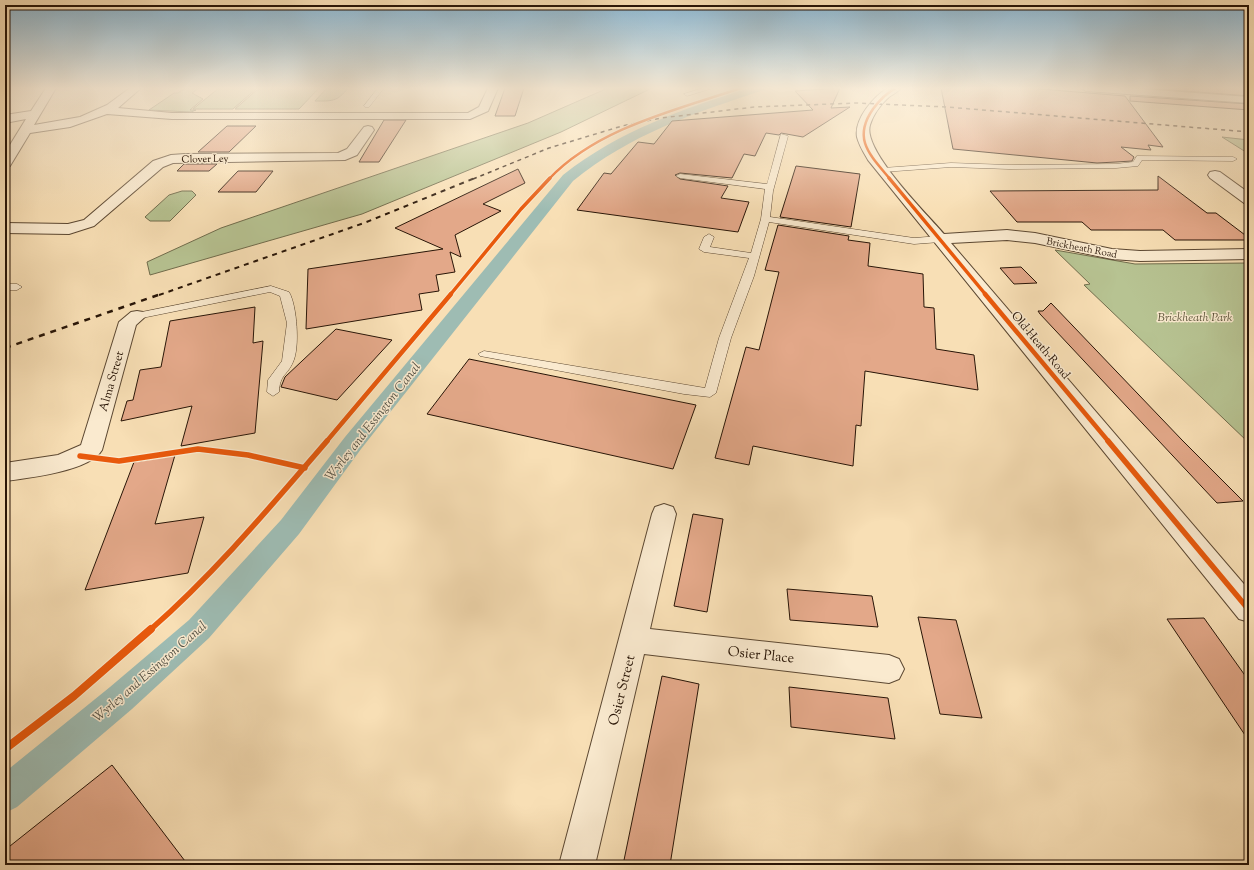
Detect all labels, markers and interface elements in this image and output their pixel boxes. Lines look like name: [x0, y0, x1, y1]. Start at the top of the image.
street label: Clover Ley: [181, 152, 229, 167]
street label: Brickheath Road: [1045, 234, 1119, 263]
street label: Old Heath Road: [1006, 308, 1074, 384]
park label: Brickheath Park: [1158, 309, 1233, 327]
street label: Alma Street: [95, 349, 129, 414]
water label: Wyrley and Essington Canal: [322, 359, 426, 485]
water label: Wyrley and Essington Canal: [89, 618, 212, 727]
street label: Osier Place: [726, 643, 795, 669]
street label: Osier Street: [604, 653, 641, 728]

